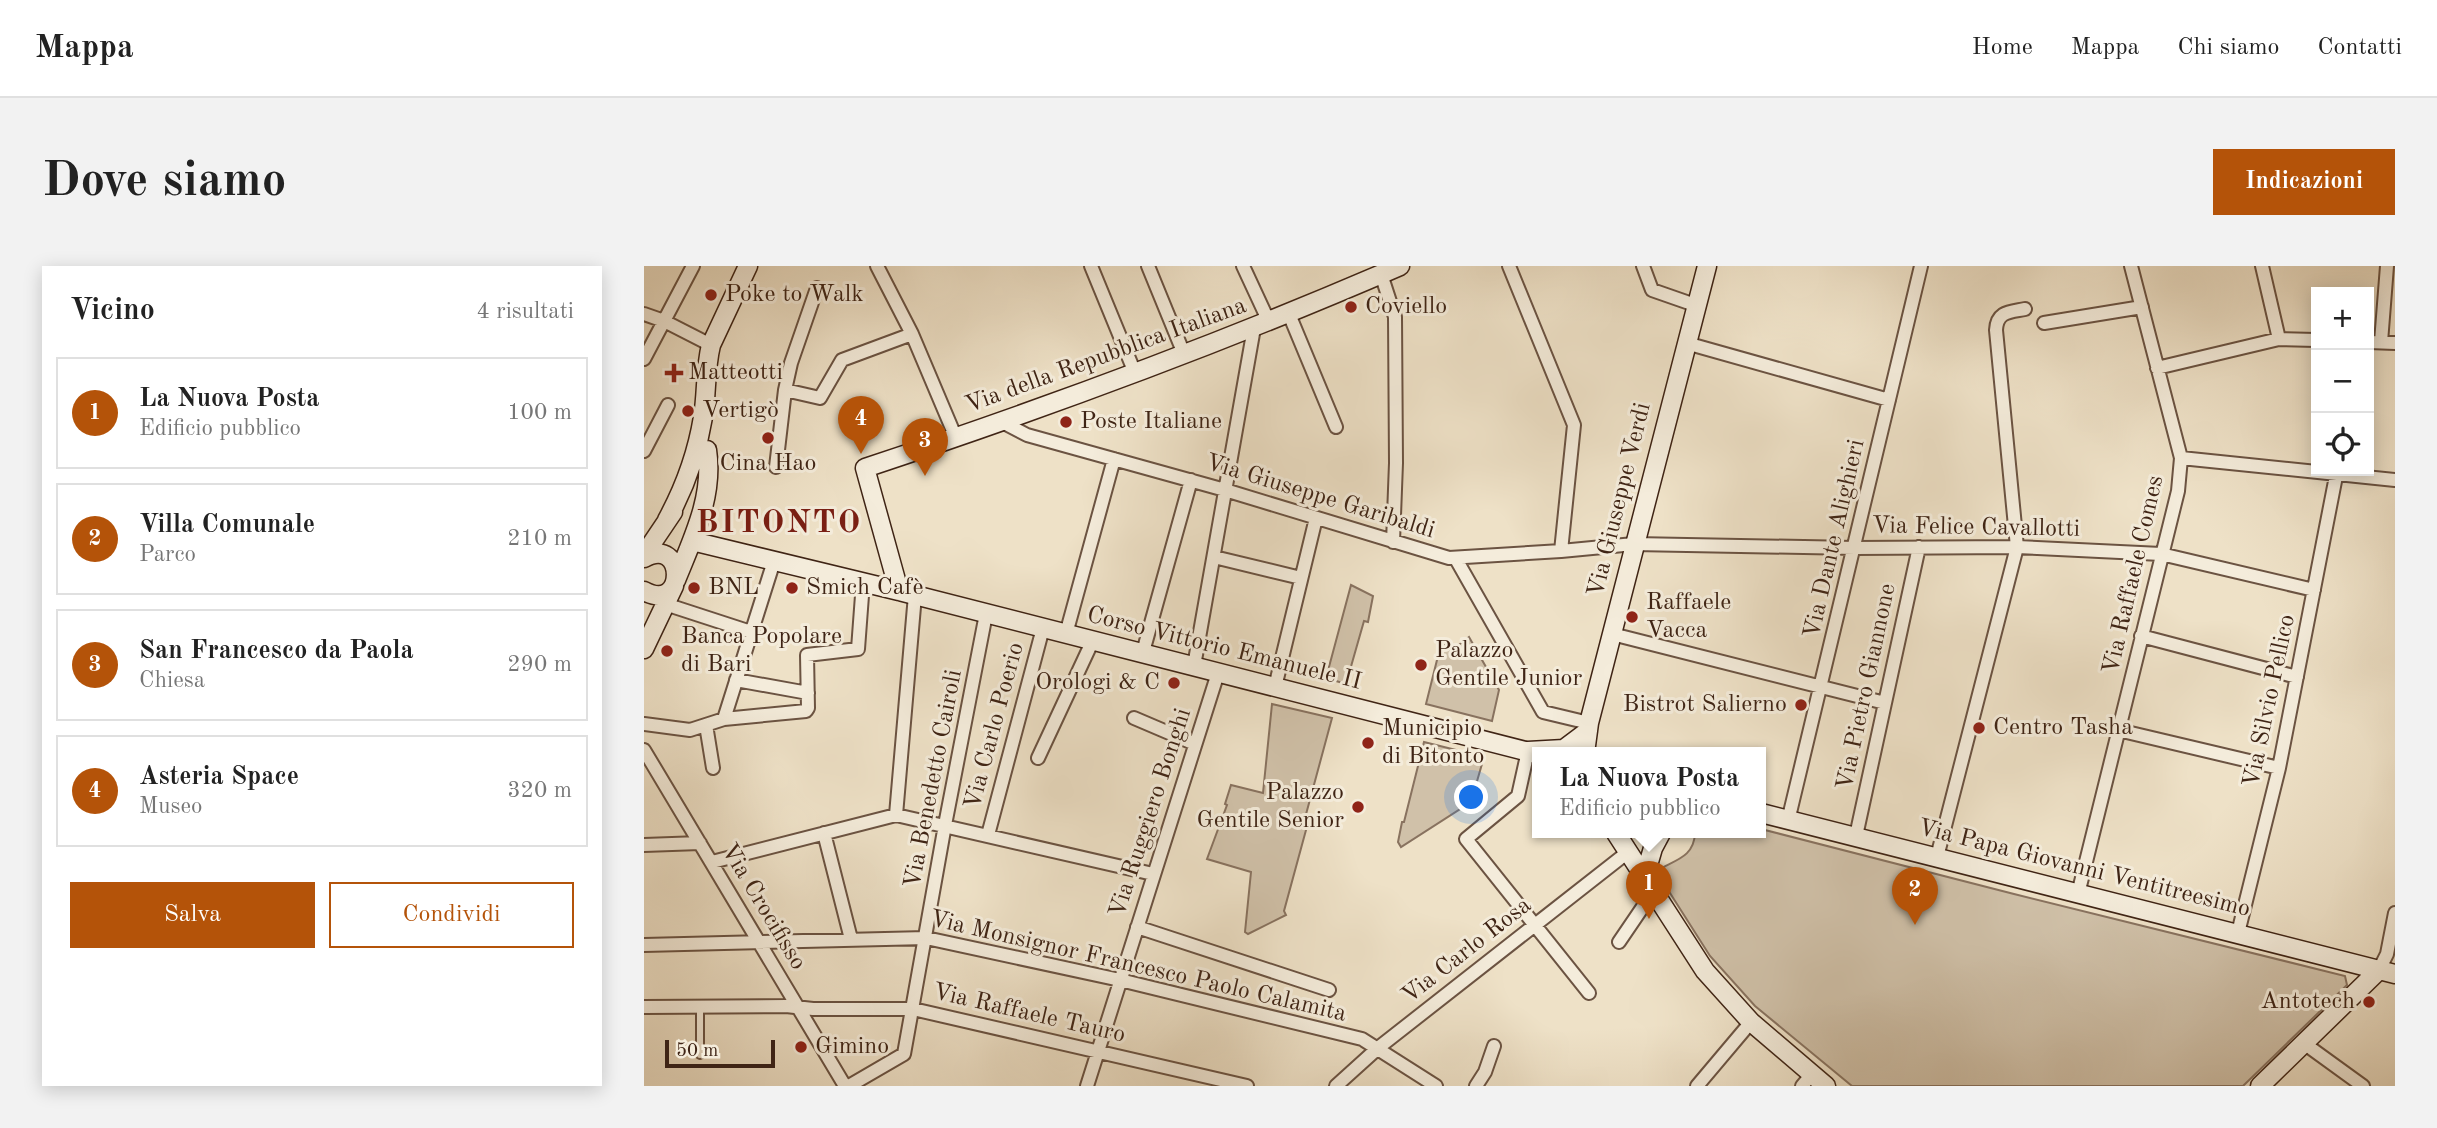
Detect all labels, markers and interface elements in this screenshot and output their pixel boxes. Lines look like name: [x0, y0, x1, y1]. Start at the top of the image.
text: Mappa: [35, 32, 134, 65]
text: Home: [1972, 36, 2033, 60]
text: Mappa: [2071, 36, 2139, 60]
text: Chi siamo: [2177, 36, 2280, 60]
text: Contatti: [2318, 36, 2402, 60]
button: Indicazioni: [2213, 149, 2395, 215]
text: Dove siamo: [42, 158, 287, 207]
place label: Poke to Walk: [725, 283, 864, 307]
marker: Poke to Walk: [703, 287, 719, 303]
map controls: [2311, 287, 2374, 476]
button: +: [2311, 287, 2374, 350]
street label: Via della Repubblica Italiana: [962, 294, 1250, 418]
place label: Coviello: [1365, 295, 1447, 319]
text: Vicino: [70, 296, 155, 326]
marker: Coviello: [1343, 299, 1359, 315]
text: 4 risultati: [476, 300, 574, 323]
button: −: [2311, 350, 2374, 413]
place label: Matteotti: [688, 361, 783, 385]
marker: Matteotti: [666, 365, 682, 381]
text: La Nuova Posta: [139, 386, 320, 412]
pin: 4: [838, 396, 884, 454]
place label: Vertigò: [702, 399, 779, 423]
street label: Via Giuseppe Verdi: [1584, 400, 1656, 600]
text: 1: [88, 401, 102, 424]
text: 100 m: [507, 401, 572, 424]
marker: Vertigò: [680, 403, 696, 419]
place label: Poste Italiane: [1080, 410, 1222, 434]
button: locate: [2311, 413, 2374, 476]
marker: Poste Italiane: [1058, 414, 1074, 430]
text: Edificio pubblico: [139, 417, 301, 440]
pin: 3: [902, 418, 948, 476]
marker: Cina Hao: [760, 430, 776, 446]
street label: Via Dante Alighieri: [1800, 437, 1870, 641]
street label: Via Giuseppe Garibaldi: [1203, 451, 1437, 543]
place label: Cina Hao: [720, 452, 816, 476]
street label: Via Raffaele Comes: [2099, 473, 2169, 677]
district label: BITONTO: [696, 508, 862, 540]
text: Villa Comunale: [139, 512, 315, 538]
street label: Via Felice Cavallotti: [1872, 514, 2080, 542]
text: 2: [88, 527, 102, 550]
text: 210 m: [507, 527, 572, 550]
text: Parco: [139, 543, 196, 566]
place label: BNL: [708, 576, 759, 600]
place label: Smich Cafè: [806, 576, 924, 600]
marker: BNL: [686, 580, 702, 596]
marker: Smich Cafè: [784, 580, 800, 596]
street label: Via Pietro Giannone: [1833, 581, 1901, 793]
place label: Raffaele Vacca: [1646, 591, 1731, 643]
street label: Corso Vittorio Emanuele II: [1084, 603, 1364, 695]
marker: Raffaele Vacca: [1624, 609, 1640, 625]
street label: Via Silvio Pellico: [2240, 612, 2300, 790]
place label: Banca Popolare di Bari: [681, 625, 842, 677]
text: San Francesco da Paola: [139, 638, 414, 664]
place label: Palazzo Gentile Junior: [1435, 639, 1583, 691]
street label: Via Carlo Poerio: [961, 640, 1029, 812]
marker: Banca Popolare di Bari: [659, 643, 675, 659]
text: 3: [88, 653, 102, 676]
text: 290 m: [507, 653, 572, 676]
marker: Palazzo Gentile Junior: [1413, 657, 1429, 673]
street label: Via Benedetto Cairoli: [901, 668, 967, 890]
text: Chiesa: [139, 669, 205, 692]
place label: Orologi & C: [1035, 671, 1160, 695]
marker: Orologi & C: [1166, 675, 1182, 691]
place label: Bistrot Salierno: [1623, 693, 1787, 717]
marker: Bistrot Salierno: [1793, 697, 1809, 713]
street label: Via Ruggiero Bonghi: [1106, 705, 1196, 921]
place label: Centro Tasha: [1993, 716, 2133, 740]
place label: Municipio di Bitonto: [1382, 717, 1484, 769]
marker: Centro Tasha: [1971, 720, 1987, 736]
marker: Municipio di Bitonto: [1360, 735, 1376, 751]
popup: [1532, 747, 1766, 838]
text: Asteria Space: [139, 764, 299, 790]
text: La Nuova Posta: [1559, 766, 1739, 792]
text: 4: [88, 779, 102, 802]
text: 320 m: [507, 779, 572, 802]
your location: [1454, 780, 1488, 814]
place label: Palazzo Gentile Senior: [1196, 781, 1344, 833]
text: Museo: [139, 795, 203, 818]
text: Edificio pubblico: [1559, 797, 1721, 820]
marker: Palazzo Gentile Senior: [1350, 799, 1366, 815]
street label: Via Papa Giovanni Ventitreesimo: [1915, 816, 2253, 922]
street label: Via Crocifisso: [716, 840, 810, 974]
pin: 1: [1626, 861, 1672, 919]
pin: 2: [1892, 867, 1938, 925]
button: Salva: [70, 882, 315, 948]
button: Condividi: [329, 882, 574, 948]
street label: Via Carlo Rosa: [1398, 893, 1536, 1009]
street label: Via Monsignor Francesco Paolo Calamita: [927, 907, 1349, 1027]
street label: Via Raffaele Tauro: [930, 980, 1128, 1048]
place label: Antotech: [2260, 990, 2355, 1014]
marker: Antotech: [2361, 994, 2377, 1010]
place label: Gimino: [815, 1035, 889, 1059]
scale bar: [665, 1037, 775, 1069]
marker: Gimino: [793, 1039, 809, 1055]
text: 50 m: [676, 1042, 718, 1061]

